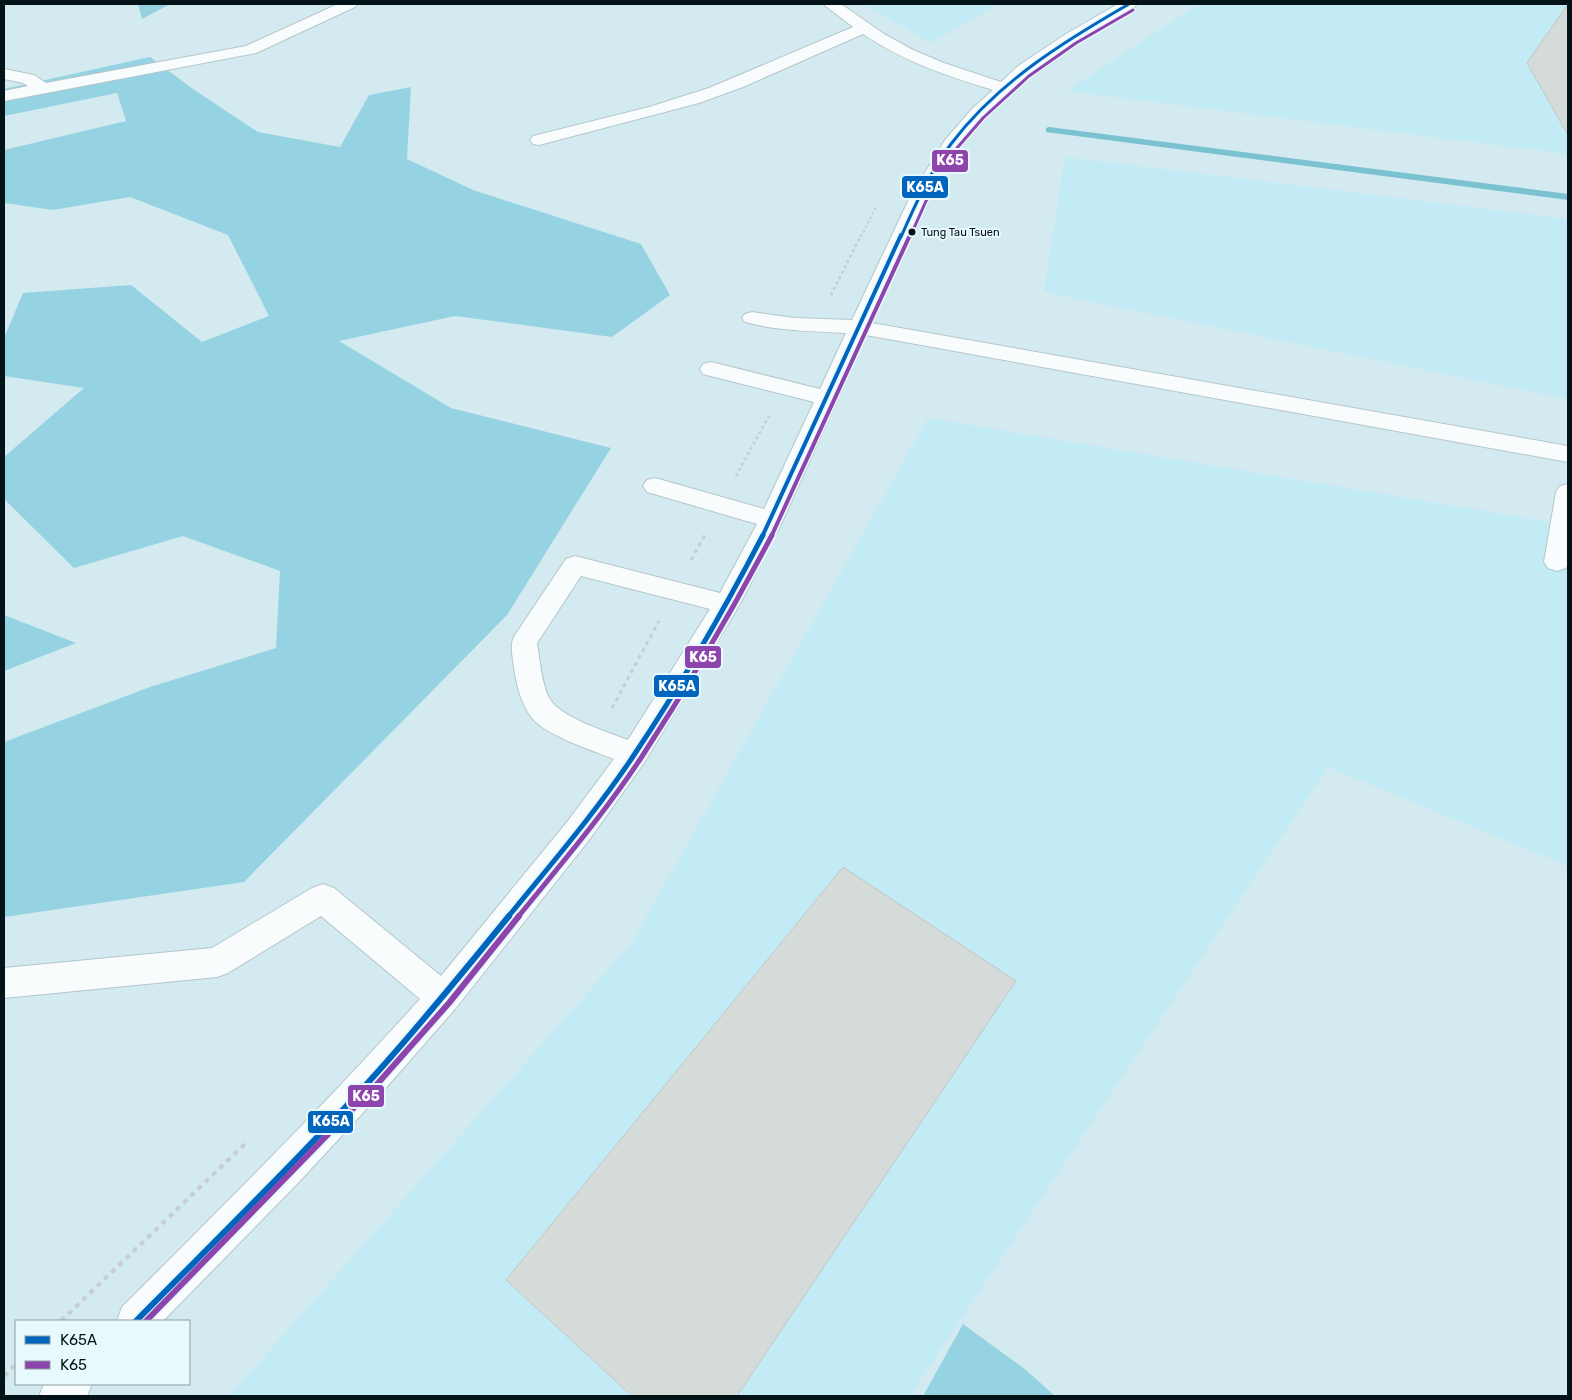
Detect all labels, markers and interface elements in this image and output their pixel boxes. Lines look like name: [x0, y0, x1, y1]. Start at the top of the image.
line badge: K65: [931, 149, 969, 173]
text: K65: [936, 152, 964, 169]
line badge: K65A: [901, 175, 949, 199]
text: K65A: [906, 179, 944, 196]
place label: Tung Tau Tsuen: [921, 226, 1000, 239]
marker: Tung Tau Tsuen: [907, 227, 917, 237]
line badge: K65: [684, 645, 722, 669]
text: K65: [689, 649, 717, 666]
line badge: K65A: [653, 674, 700, 698]
text: K65A: [658, 678, 696, 695]
line badge: K65: [347, 1084, 385, 1108]
text: K65: [352, 1088, 380, 1105]
line badge: K65A: [307, 1110, 354, 1134]
text: K65A: [312, 1113, 350, 1130]
legend: [15, 1320, 190, 1385]
text: K65A: [60, 1331, 97, 1349]
text: K65: [60, 1356, 87, 1374]

